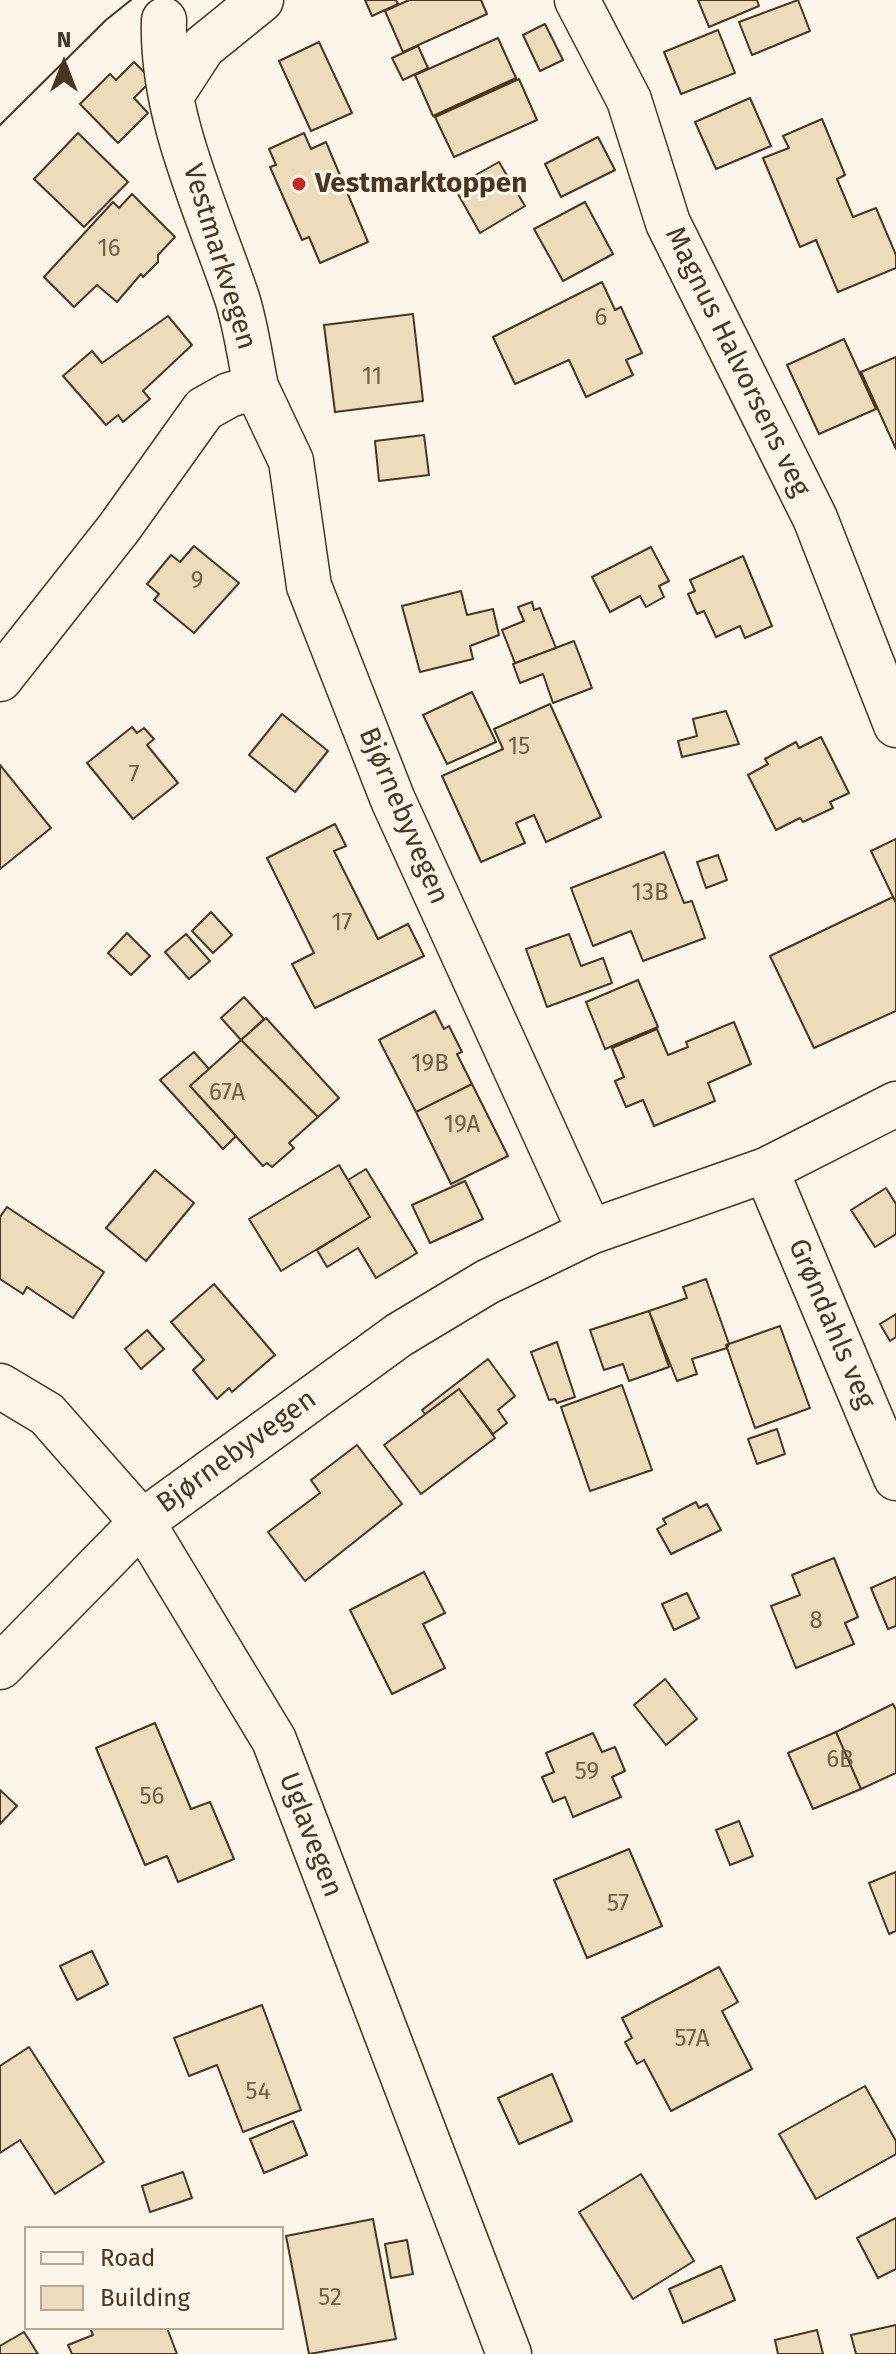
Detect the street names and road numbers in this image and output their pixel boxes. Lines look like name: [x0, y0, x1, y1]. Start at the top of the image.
street label: Vestmarkvegen: [175, 160, 263, 354]
street label: Magnus Halvorsens veg: [657, 222, 817, 502]
street label: Bjørnebyvegen: [351, 723, 455, 909]
street label: Grøndahls veg: [780, 1234, 882, 1414]
street label: Bjørnebyvegen: [151, 1383, 323, 1521]
street label: Uglavegen: [271, 1768, 349, 1902]

